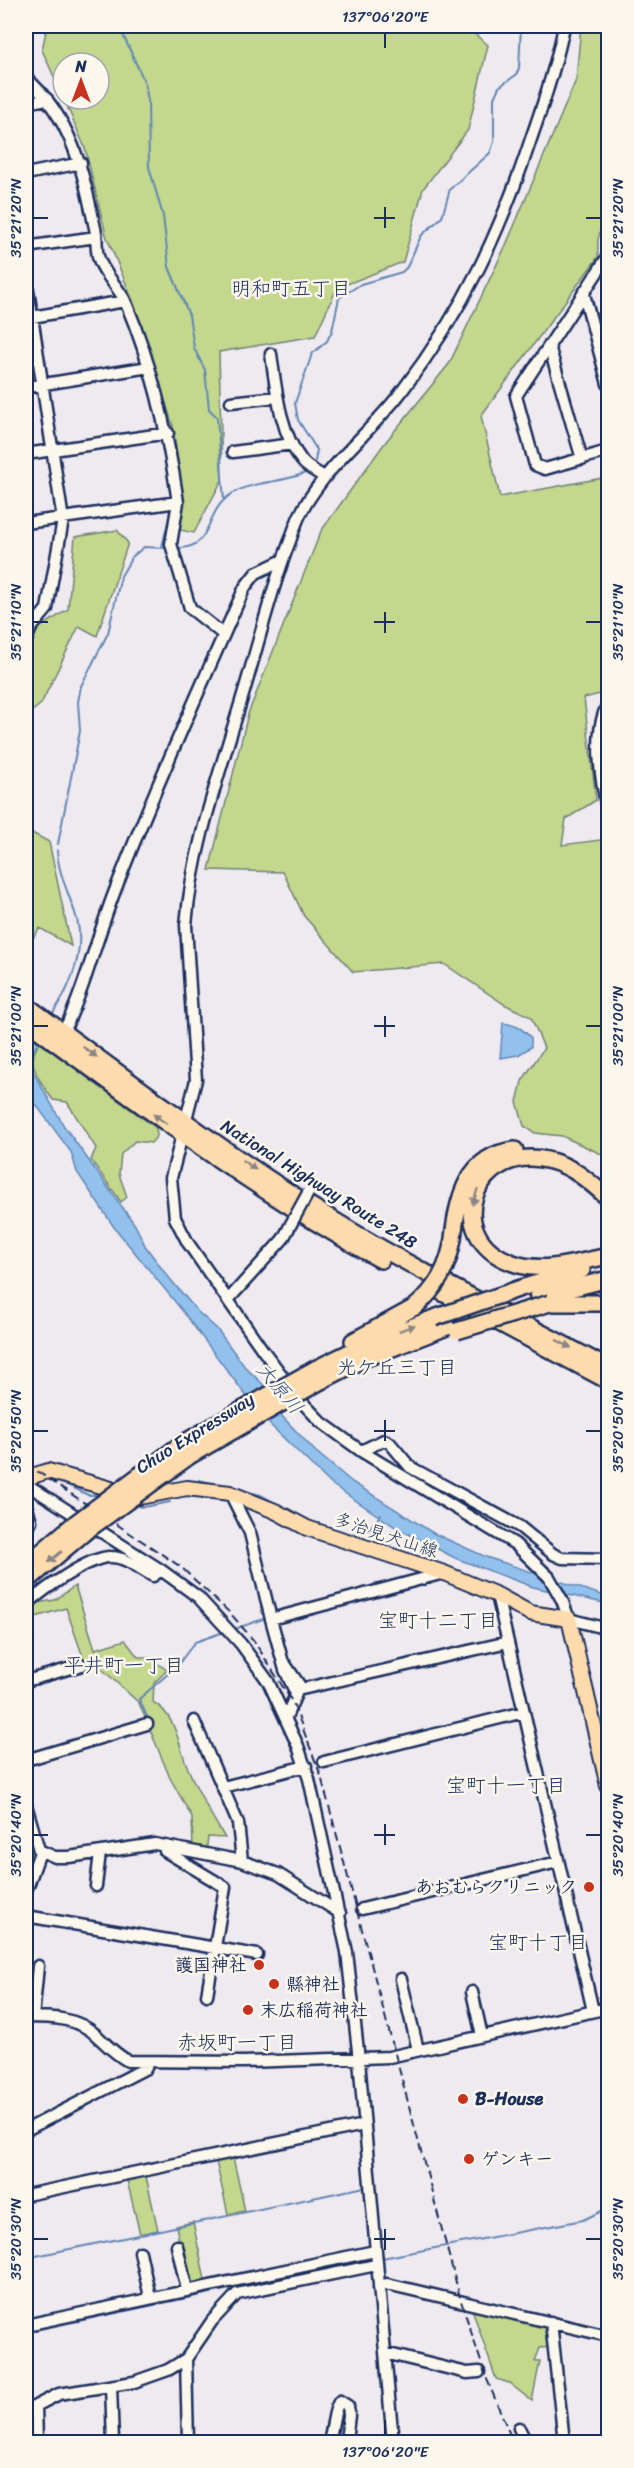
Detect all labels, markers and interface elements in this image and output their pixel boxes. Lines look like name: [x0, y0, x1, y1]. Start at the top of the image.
text: 137°06'20"E: [342, 4, 430, 30]
north arrow: [51, 51, 111, 111]
text: N: [74, 52, 87, 81]
text: 35°21'20"N: [3, 178, 29, 258]
text: 35°21'20"N: [605, 178, 631, 258]
district label: 明和町五丁目: [231, 271, 351, 306]
text: 35°21'10"N: [3, 583, 29, 661]
text: 35°21'10"N: [605, 583, 631, 661]
text: 35°21'00"N: [3, 985, 29, 1066]
text: 35°21'00"N: [605, 985, 631, 1066]
one-way arrow: [81, 1046, 97, 1058]
street label: National Highway Route 248: [214, 1110, 424, 1258]
one-way arrow: [152, 1113, 168, 1125]
one-way arrow: [240, 1159, 256, 1171]
one-way arrow: [470, 1188, 479, 1206]
one-way arrow: [398, 1323, 416, 1332]
one-way arrow: [556, 1339, 573, 1349]
district label: 光ケ丘三丁目: [337, 1350, 457, 1385]
water label: 大原川: [247, 1354, 312, 1423]
street label: Chuo Expressway: [129, 1383, 261, 1482]
text: 35°20'50"N: [3, 1389, 29, 1472]
text: 35°20'50"N: [605, 1389, 631, 1472]
street label: 多治見犬山線: [330, 1503, 442, 1567]
one-way arrow: [48, 1550, 63, 1563]
district label: 宝町十二丁目: [378, 1603, 498, 1638]
district label: 平井町一丁目: [64, 1648, 184, 1683]
district label: 宝町十一丁目: [446, 1768, 566, 1803]
text: 35°20'40"N: [3, 1793, 29, 1877]
text: 35°20'40"N: [605, 1793, 631, 1877]
place label: あおむらクリニック: [415, 1871, 577, 1903]
marker: あおむらクリニック: [582, 1880, 596, 1894]
district label: 宝町十丁目: [488, 1925, 588, 1960]
place label: 護国神社: [175, 1949, 247, 1981]
marker: 護国神社: [252, 1958, 266, 1972]
place label: 縣神社: [286, 1968, 340, 2000]
marker: 縣神社: [267, 1977, 281, 1991]
place label: 末広稲荷神社: [260, 1994, 368, 2026]
marker: 末広稲荷神社: [241, 2003, 255, 2017]
district label: 赤坂町一丁目: [177, 2025, 297, 2060]
place label: B-House: [475, 2083, 544, 2115]
marker: B-House: [456, 2092, 470, 2106]
place label: ゲンキー: [481, 2143, 553, 2175]
marker: ゲンキー: [462, 2152, 476, 2166]
text: 35°20'30"N: [3, 2197, 29, 2280]
text: 35°20'30"N: [605, 2197, 631, 2280]
text: 137°06'20"E: [342, 2439, 430, 2465]

